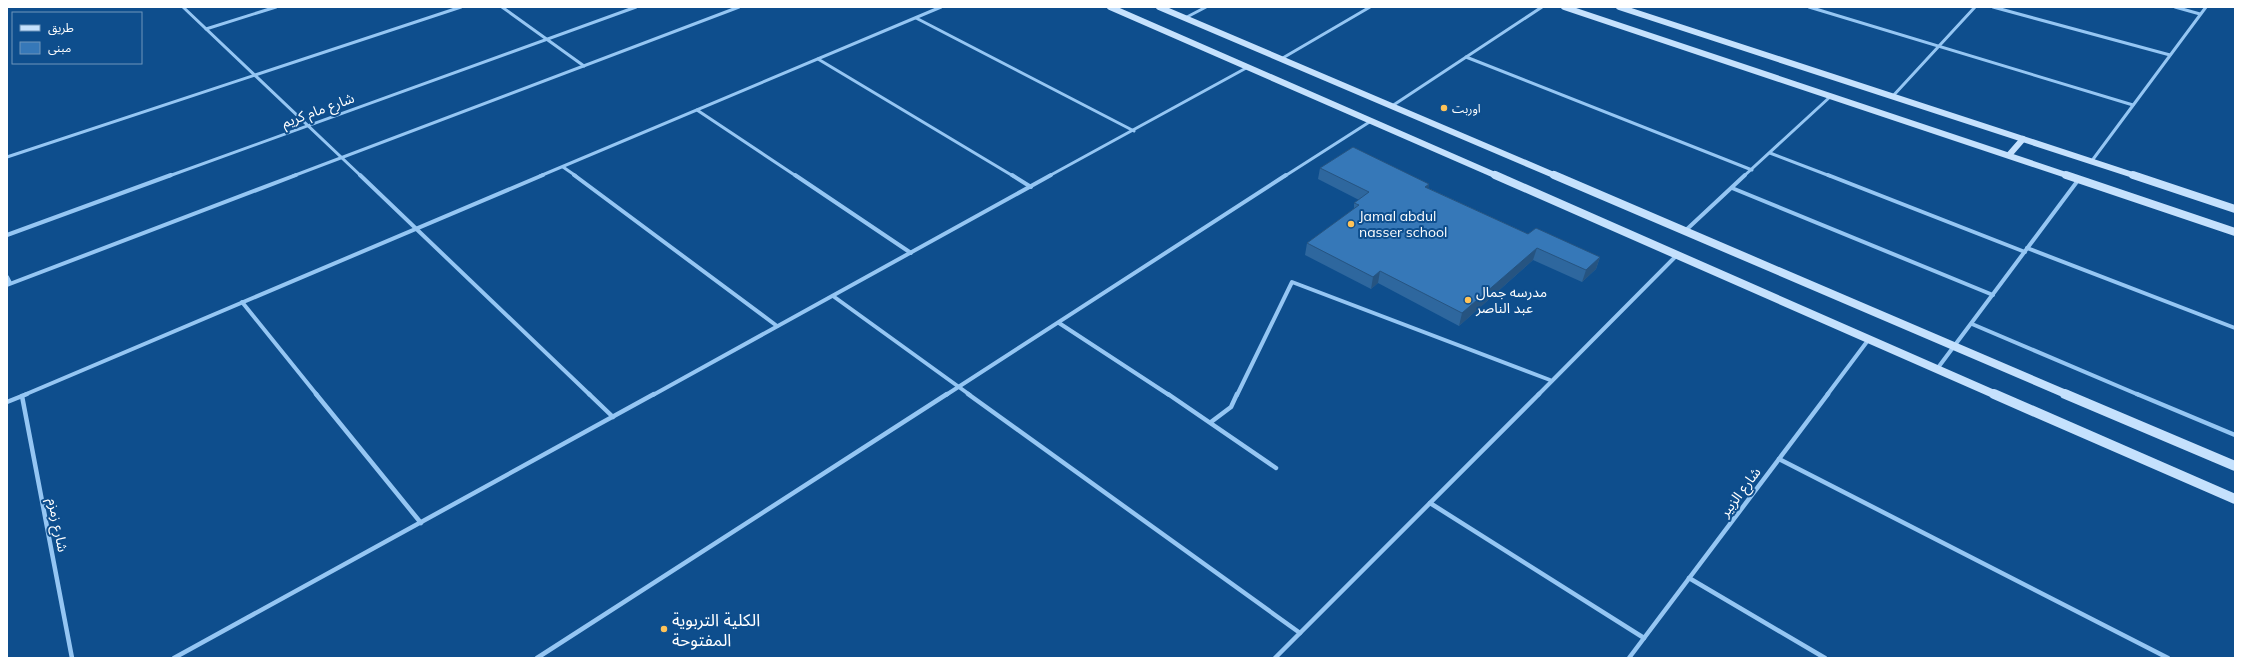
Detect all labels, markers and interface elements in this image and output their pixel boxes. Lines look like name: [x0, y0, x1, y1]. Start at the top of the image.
legend: [12, 12, 142, 64]
text: طريق: [48, 20, 74, 36]
text: مبنى: [48, 40, 71, 55]
street label: شارع مام كريم: [279, 89, 357, 133]
place label: اوربت: [1452, 101, 1481, 116]
marker: اوربت: [1439, 103, 1449, 113]
place label: Jamal abdul nasser school: [1359, 207, 1447, 241]
marker: Jamal abdul nasser school: [1346, 219, 1356, 229]
place label: مدرسه جمال عبد الناصر: [1475, 283, 1547, 317]
marker: مدرسه جمال عبد الناصر: [1463, 295, 1473, 305]
street label: شارع الزبير: [1715, 464, 1766, 522]
street label: شارع زمزم: [42, 496, 72, 554]
place label: الكلية التربوية المفتوحة: [672, 609, 760, 650]
marker: الكلية التربوية المفتوحة: [659, 624, 669, 634]

